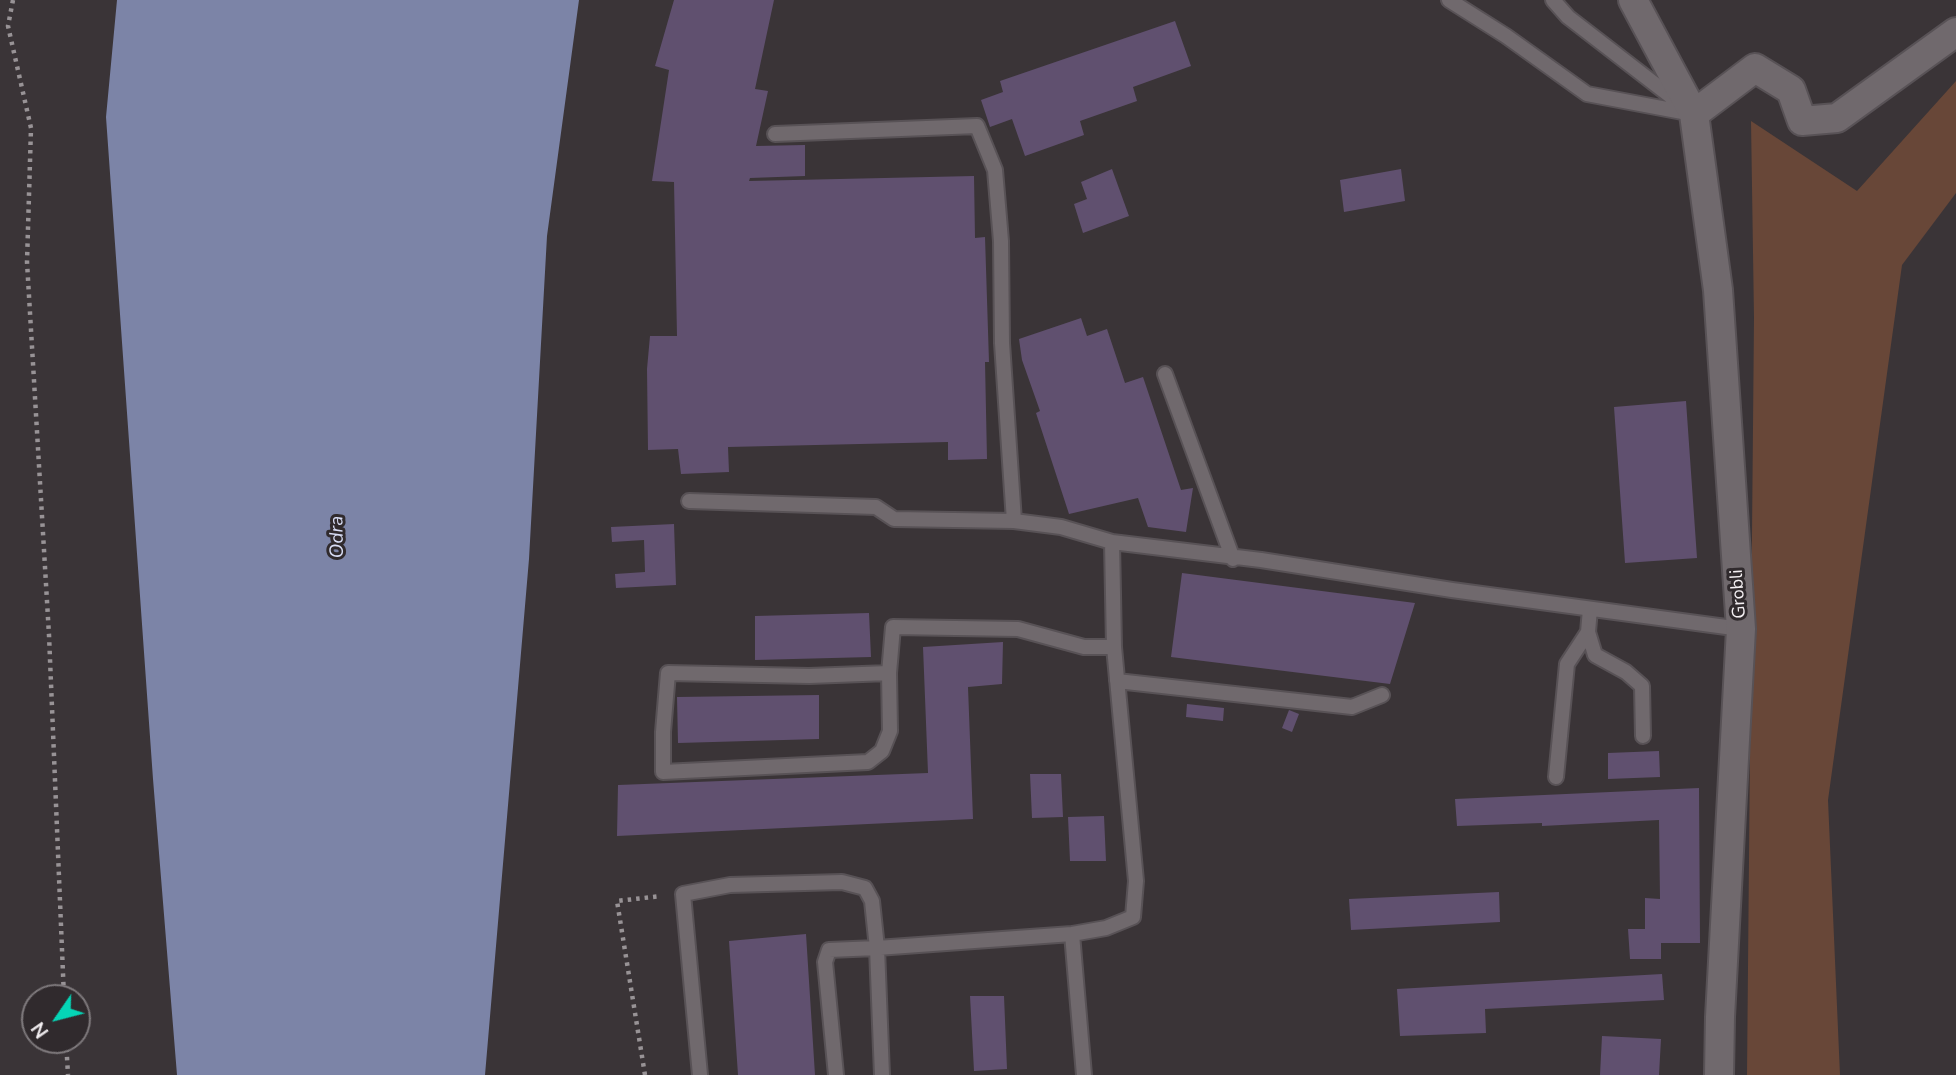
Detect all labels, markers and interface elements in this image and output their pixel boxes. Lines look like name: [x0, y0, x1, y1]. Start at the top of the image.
water label: Odra: [326, 516, 350, 558]
street label: Grobli: [1727, 569, 1751, 619]
north arrow: [21, 984, 91, 1054]
text: N: [26, 1017, 55, 1043]

